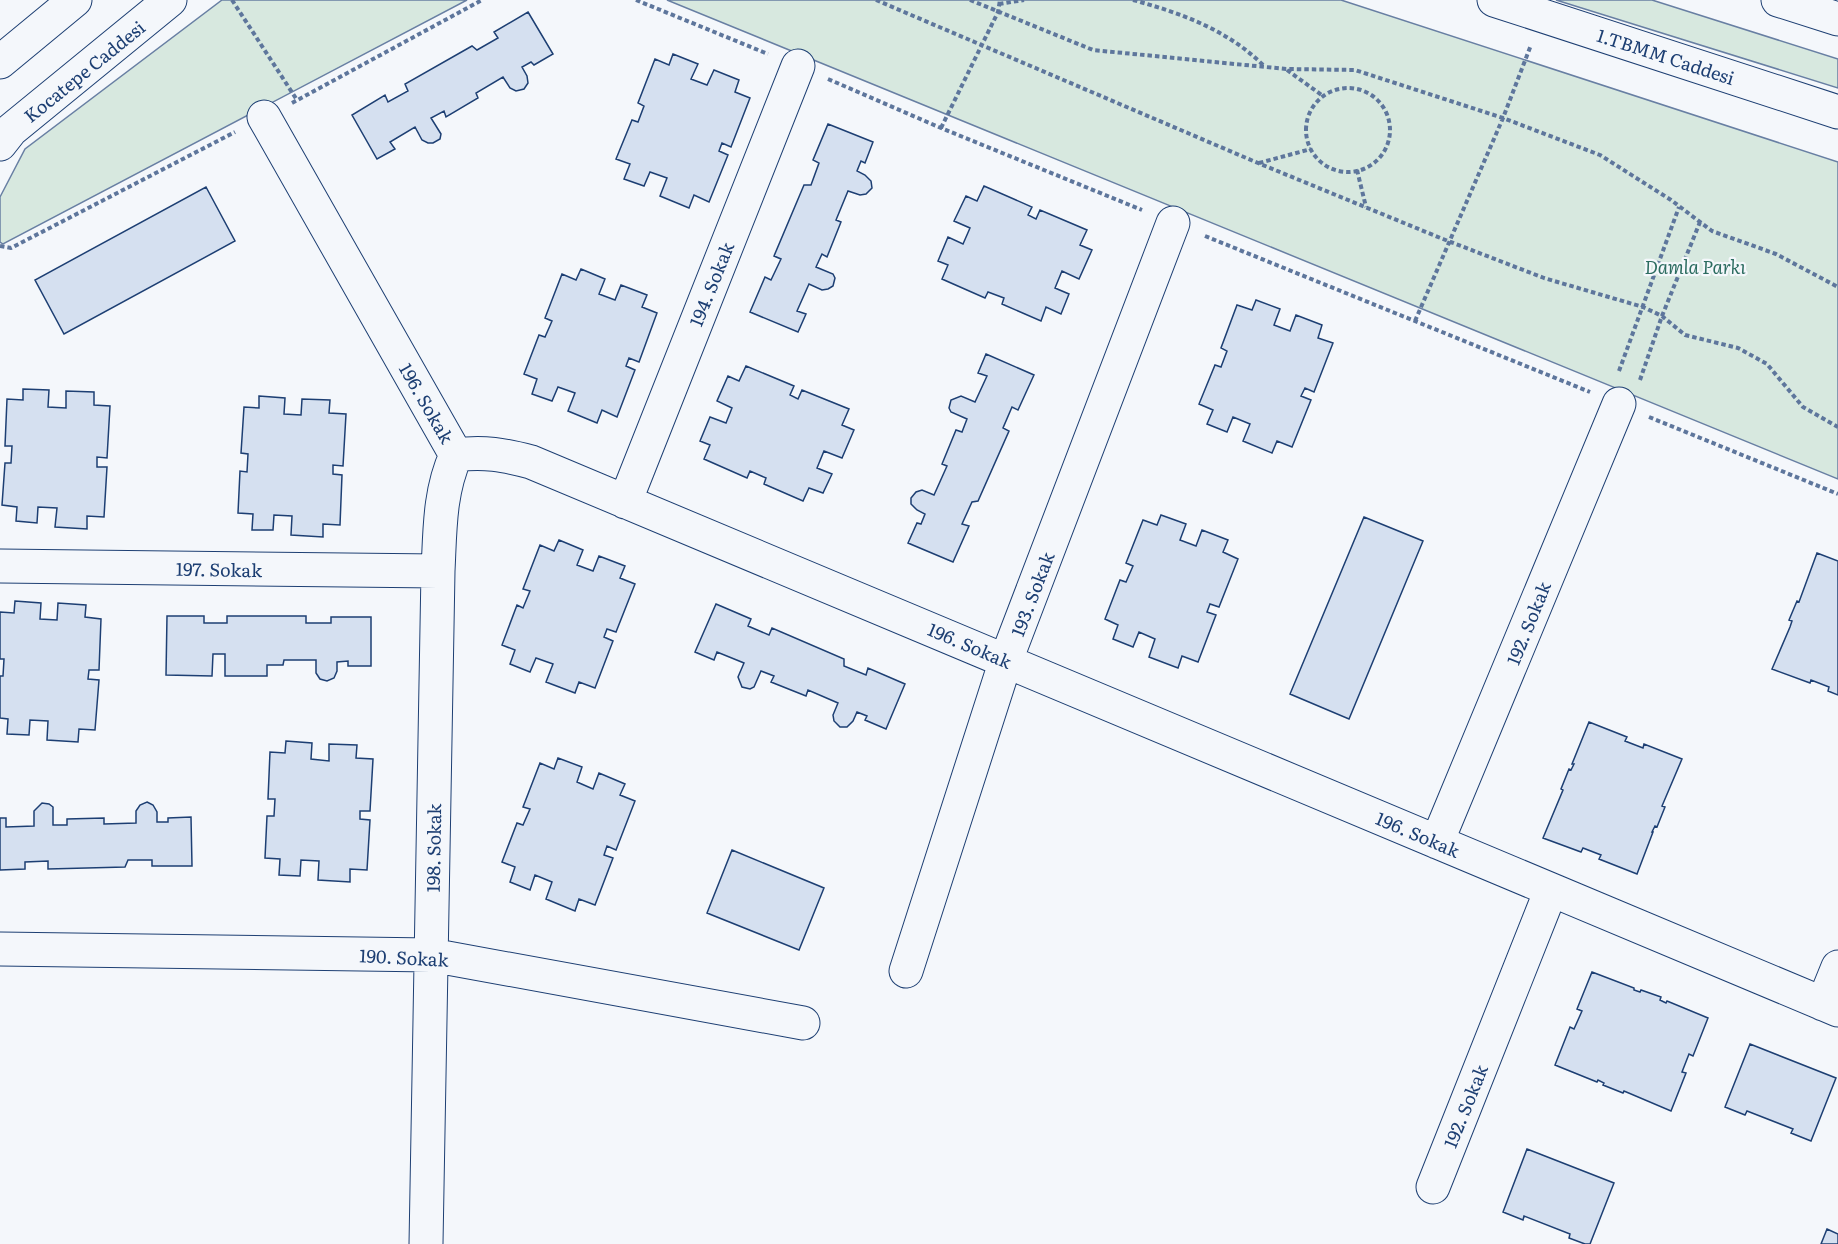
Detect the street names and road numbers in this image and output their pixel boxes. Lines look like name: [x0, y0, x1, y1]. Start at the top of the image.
street label: Kocatepe Caddesi: [18, 14, 150, 128]
street label: 1.TBMM Caddesi: [1594, 21, 1738, 91]
street label: 194. Sokak: [682, 237, 741, 330]
street label: 196. Sokak: [393, 358, 461, 449]
street label: 193. Sokak: [1003, 547, 1061, 640]
street label: 197. Sokak: [176, 555, 263, 583]
street label: 192. Sokak: [1499, 576, 1557, 669]
street label: 196. Sokak: [924, 615, 1017, 675]
street label: 198. Sokak: [419, 802, 447, 893]
street label: 196. Sokak: [1372, 804, 1465, 864]
street label: 190. Sokak: [359, 941, 450, 973]
street label: 192. Sokak: [1436, 1059, 1494, 1152]

